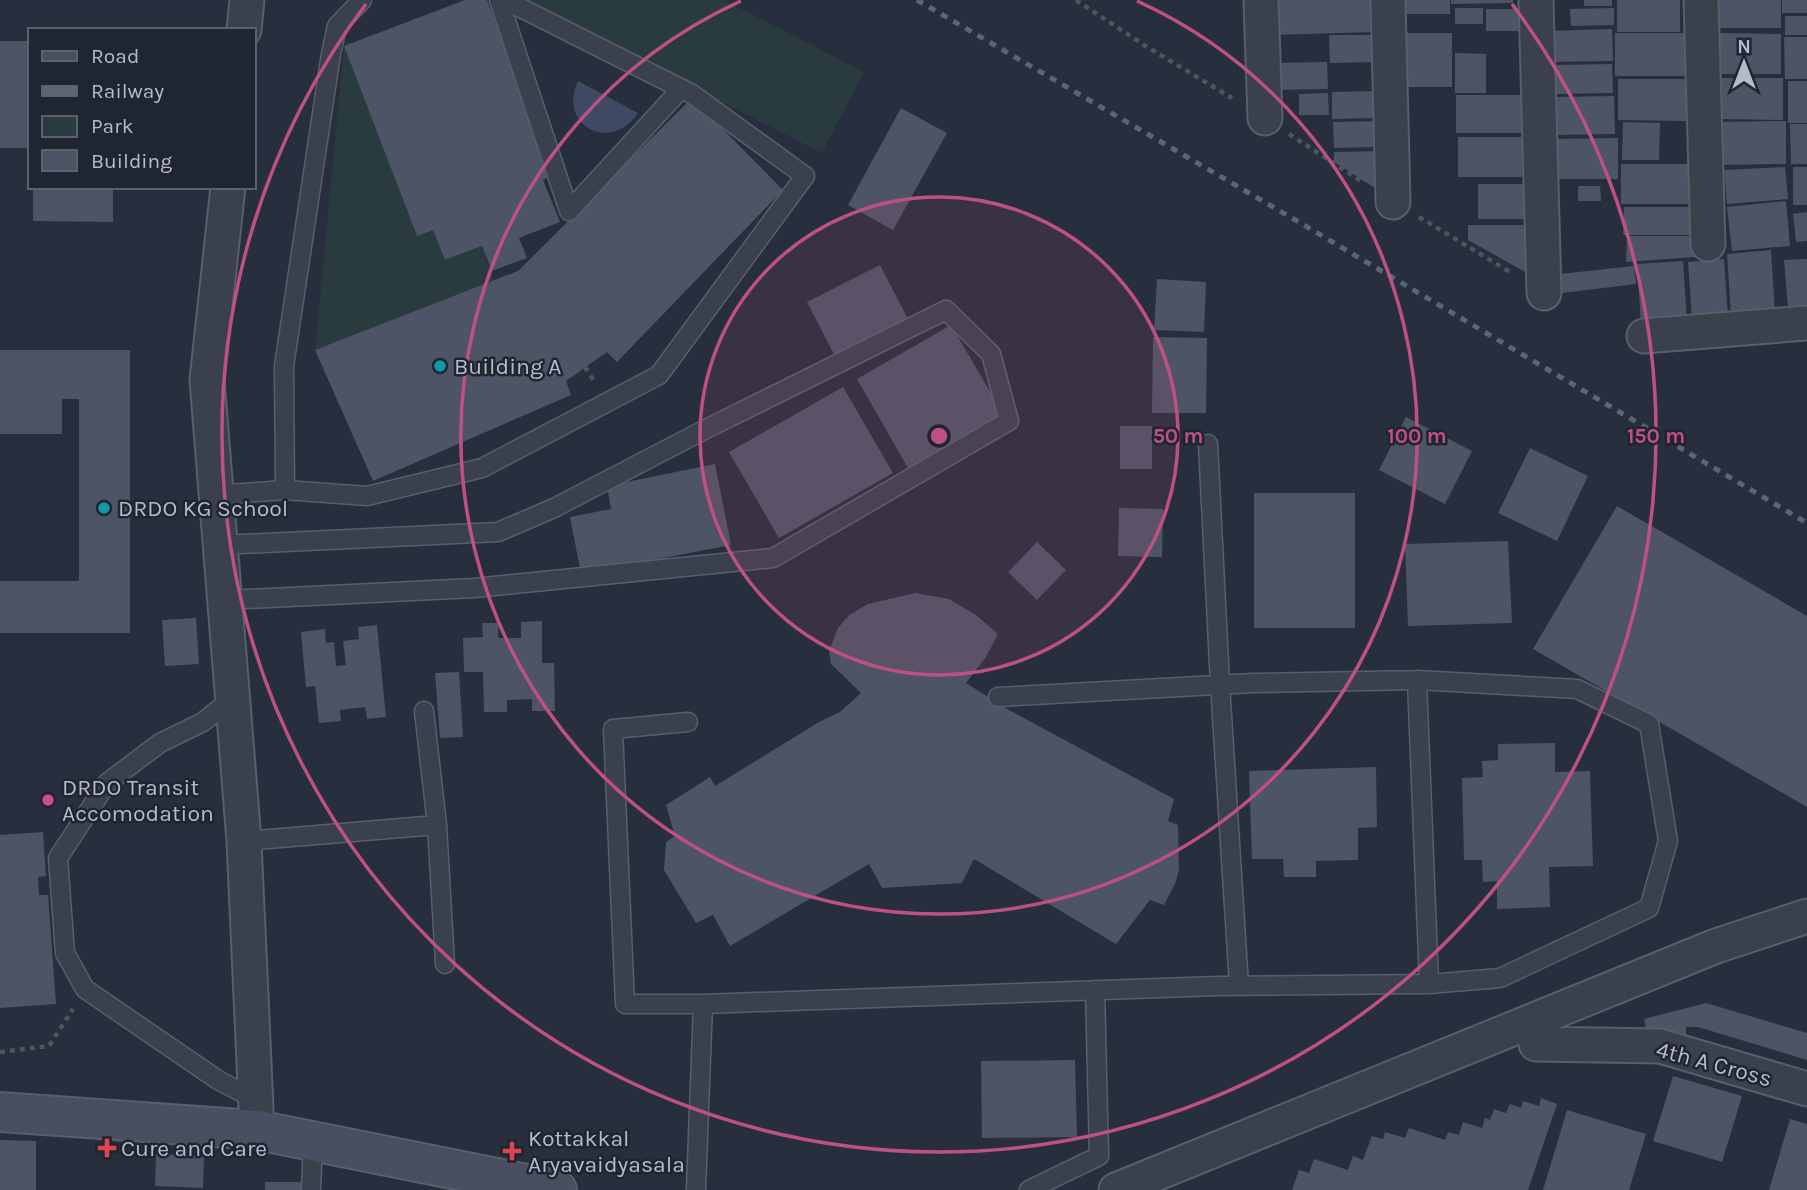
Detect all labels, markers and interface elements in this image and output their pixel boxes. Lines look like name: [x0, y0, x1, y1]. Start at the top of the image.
legend: [28, 28, 256, 189]
north arrow: [1709, 28, 1779, 98]
text: N: [1737, 36, 1751, 58]
text: Road: [91, 44, 139, 68]
text: Railway: [91, 79, 164, 103]
text: Park: [91, 114, 134, 138]
text: Building: [91, 149, 172, 173]
place label: Building A: [454, 353, 562, 380]
marker: Building A: [432, 358, 448, 374]
centre of rings: [927, 424, 951, 448]
text: 50 m: [1153, 424, 1203, 448]
text: 100 m: [1387, 424, 1447, 448]
text: 150 m: [1627, 424, 1685, 448]
place label: DRDO KG School: [118, 495, 288, 522]
marker: DRDO KG School: [96, 500, 112, 516]
place label: DRDO Transit Accomodation: [62, 774, 214, 827]
marker: DRDO Transit Accomodation: [40, 792, 56, 808]
street label: 4th A Cross: [1653, 1036, 1775, 1092]
place label: Kottakkal Aryavaidyasala: [528, 1125, 685, 1178]
place label: Cure and Care: [121, 1135, 267, 1162]
marker: Cure and Care: [99, 1140, 115, 1156]
marker: Kottakkal Aryavaidyasala: [502, 1141, 522, 1161]

